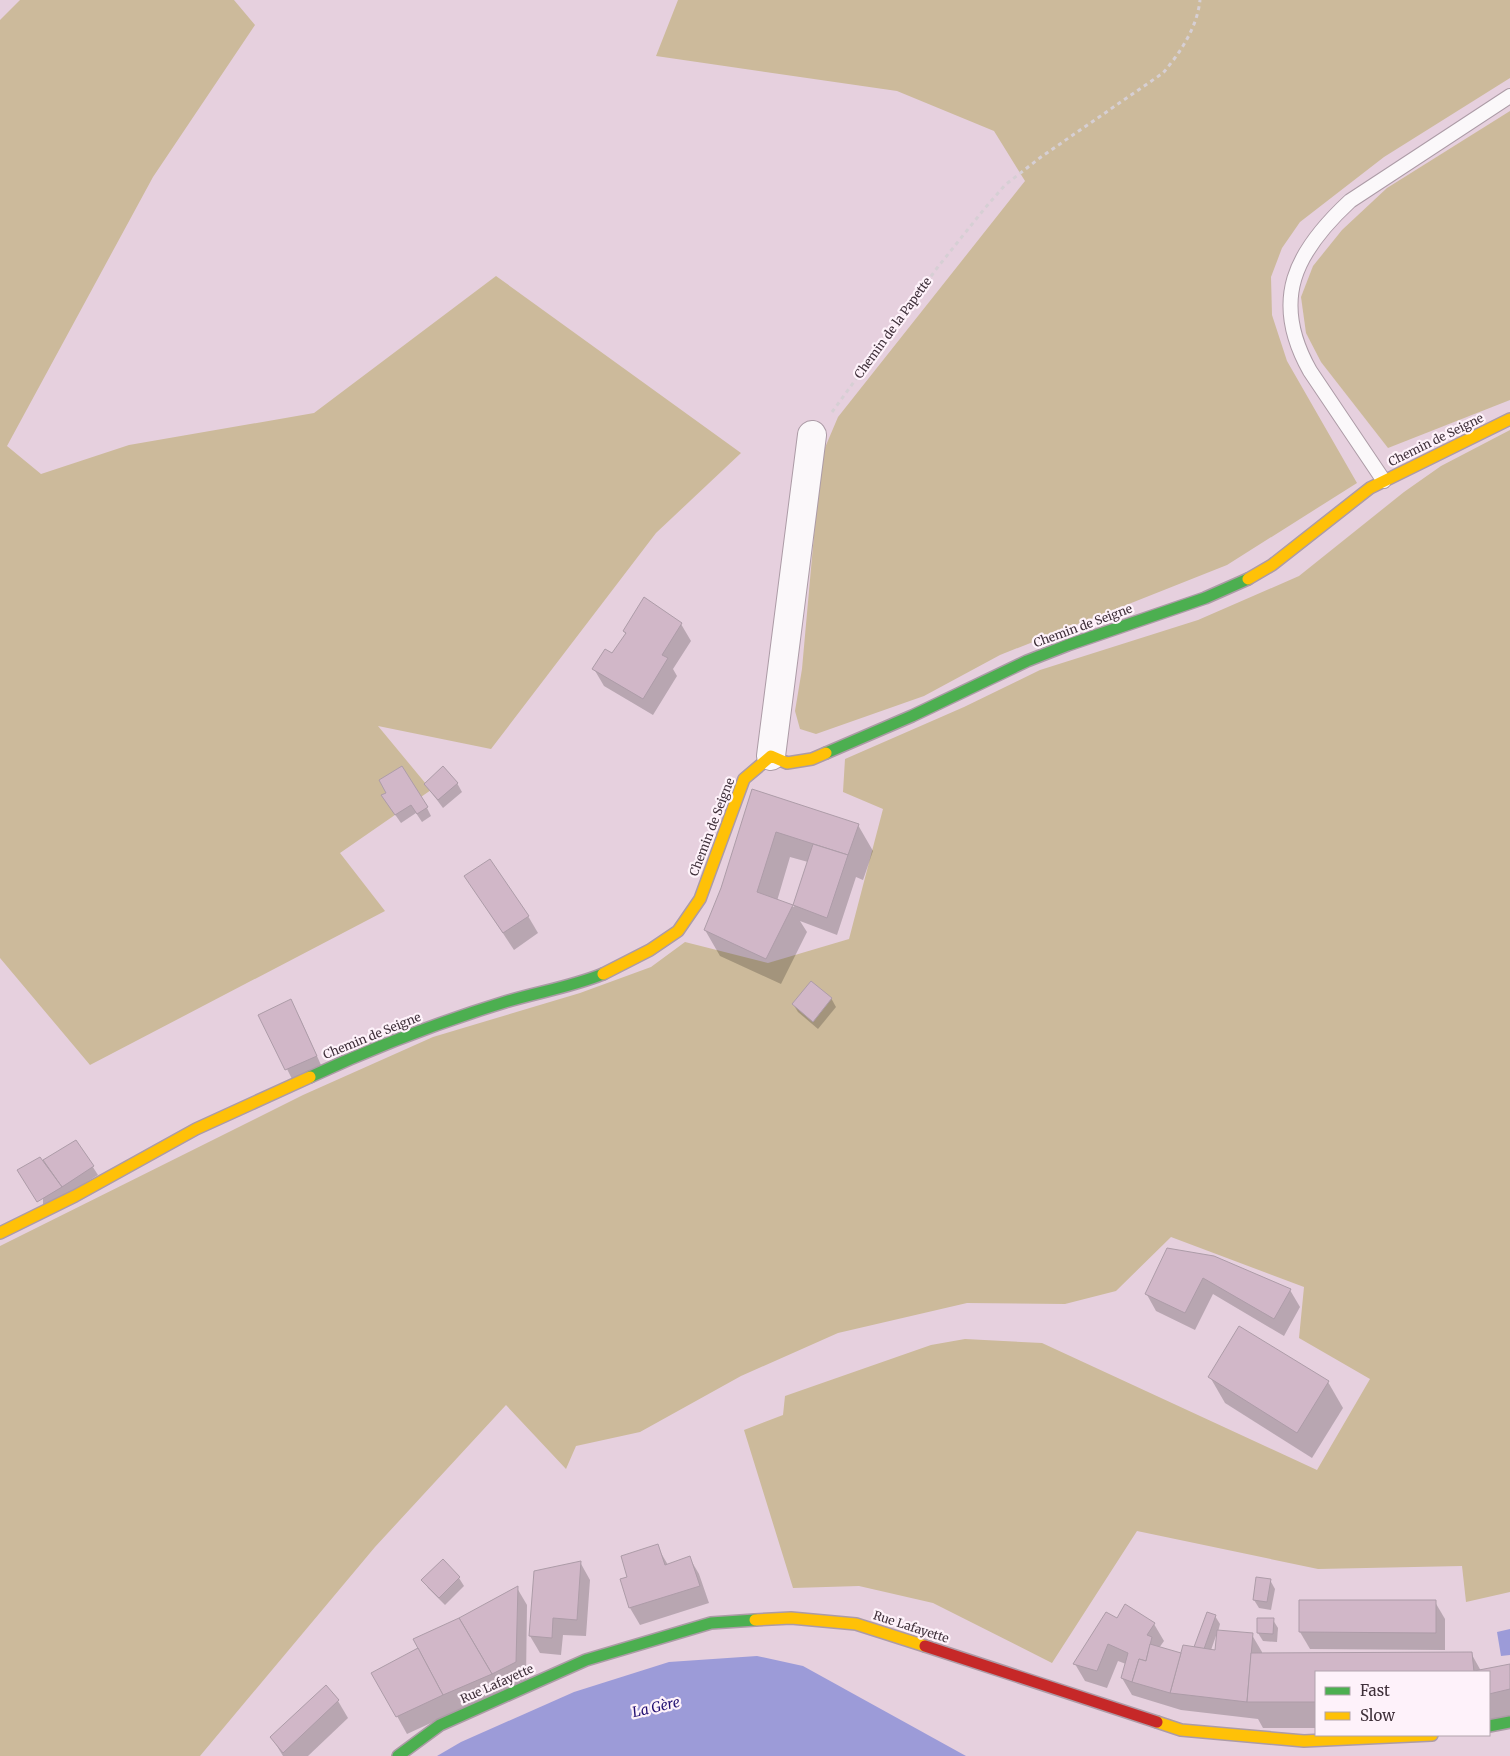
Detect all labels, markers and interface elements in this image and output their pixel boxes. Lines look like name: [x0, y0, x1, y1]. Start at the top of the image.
street label: Chemin de la Papette: [851, 274, 934, 381]
street label: Chemin de Seigne: [1386, 410, 1486, 469]
street label: Chemin de Seigne: [1031, 601, 1134, 650]
street label: Chemin de Seigne: [686, 776, 737, 878]
street label: Chemin de Seigne: [321, 1009, 423, 1062]
street label: Rue Lafayette: [872, 1607, 951, 1646]
street label: Rue Lafayette: [458, 1661, 536, 1706]
legend: [1315, 1671, 1490, 1736]
text: Fast: [1360, 1681, 1390, 1700]
water label: La Gère: [630, 1693, 682, 1721]
text: Slow: [1360, 1706, 1395, 1725]

